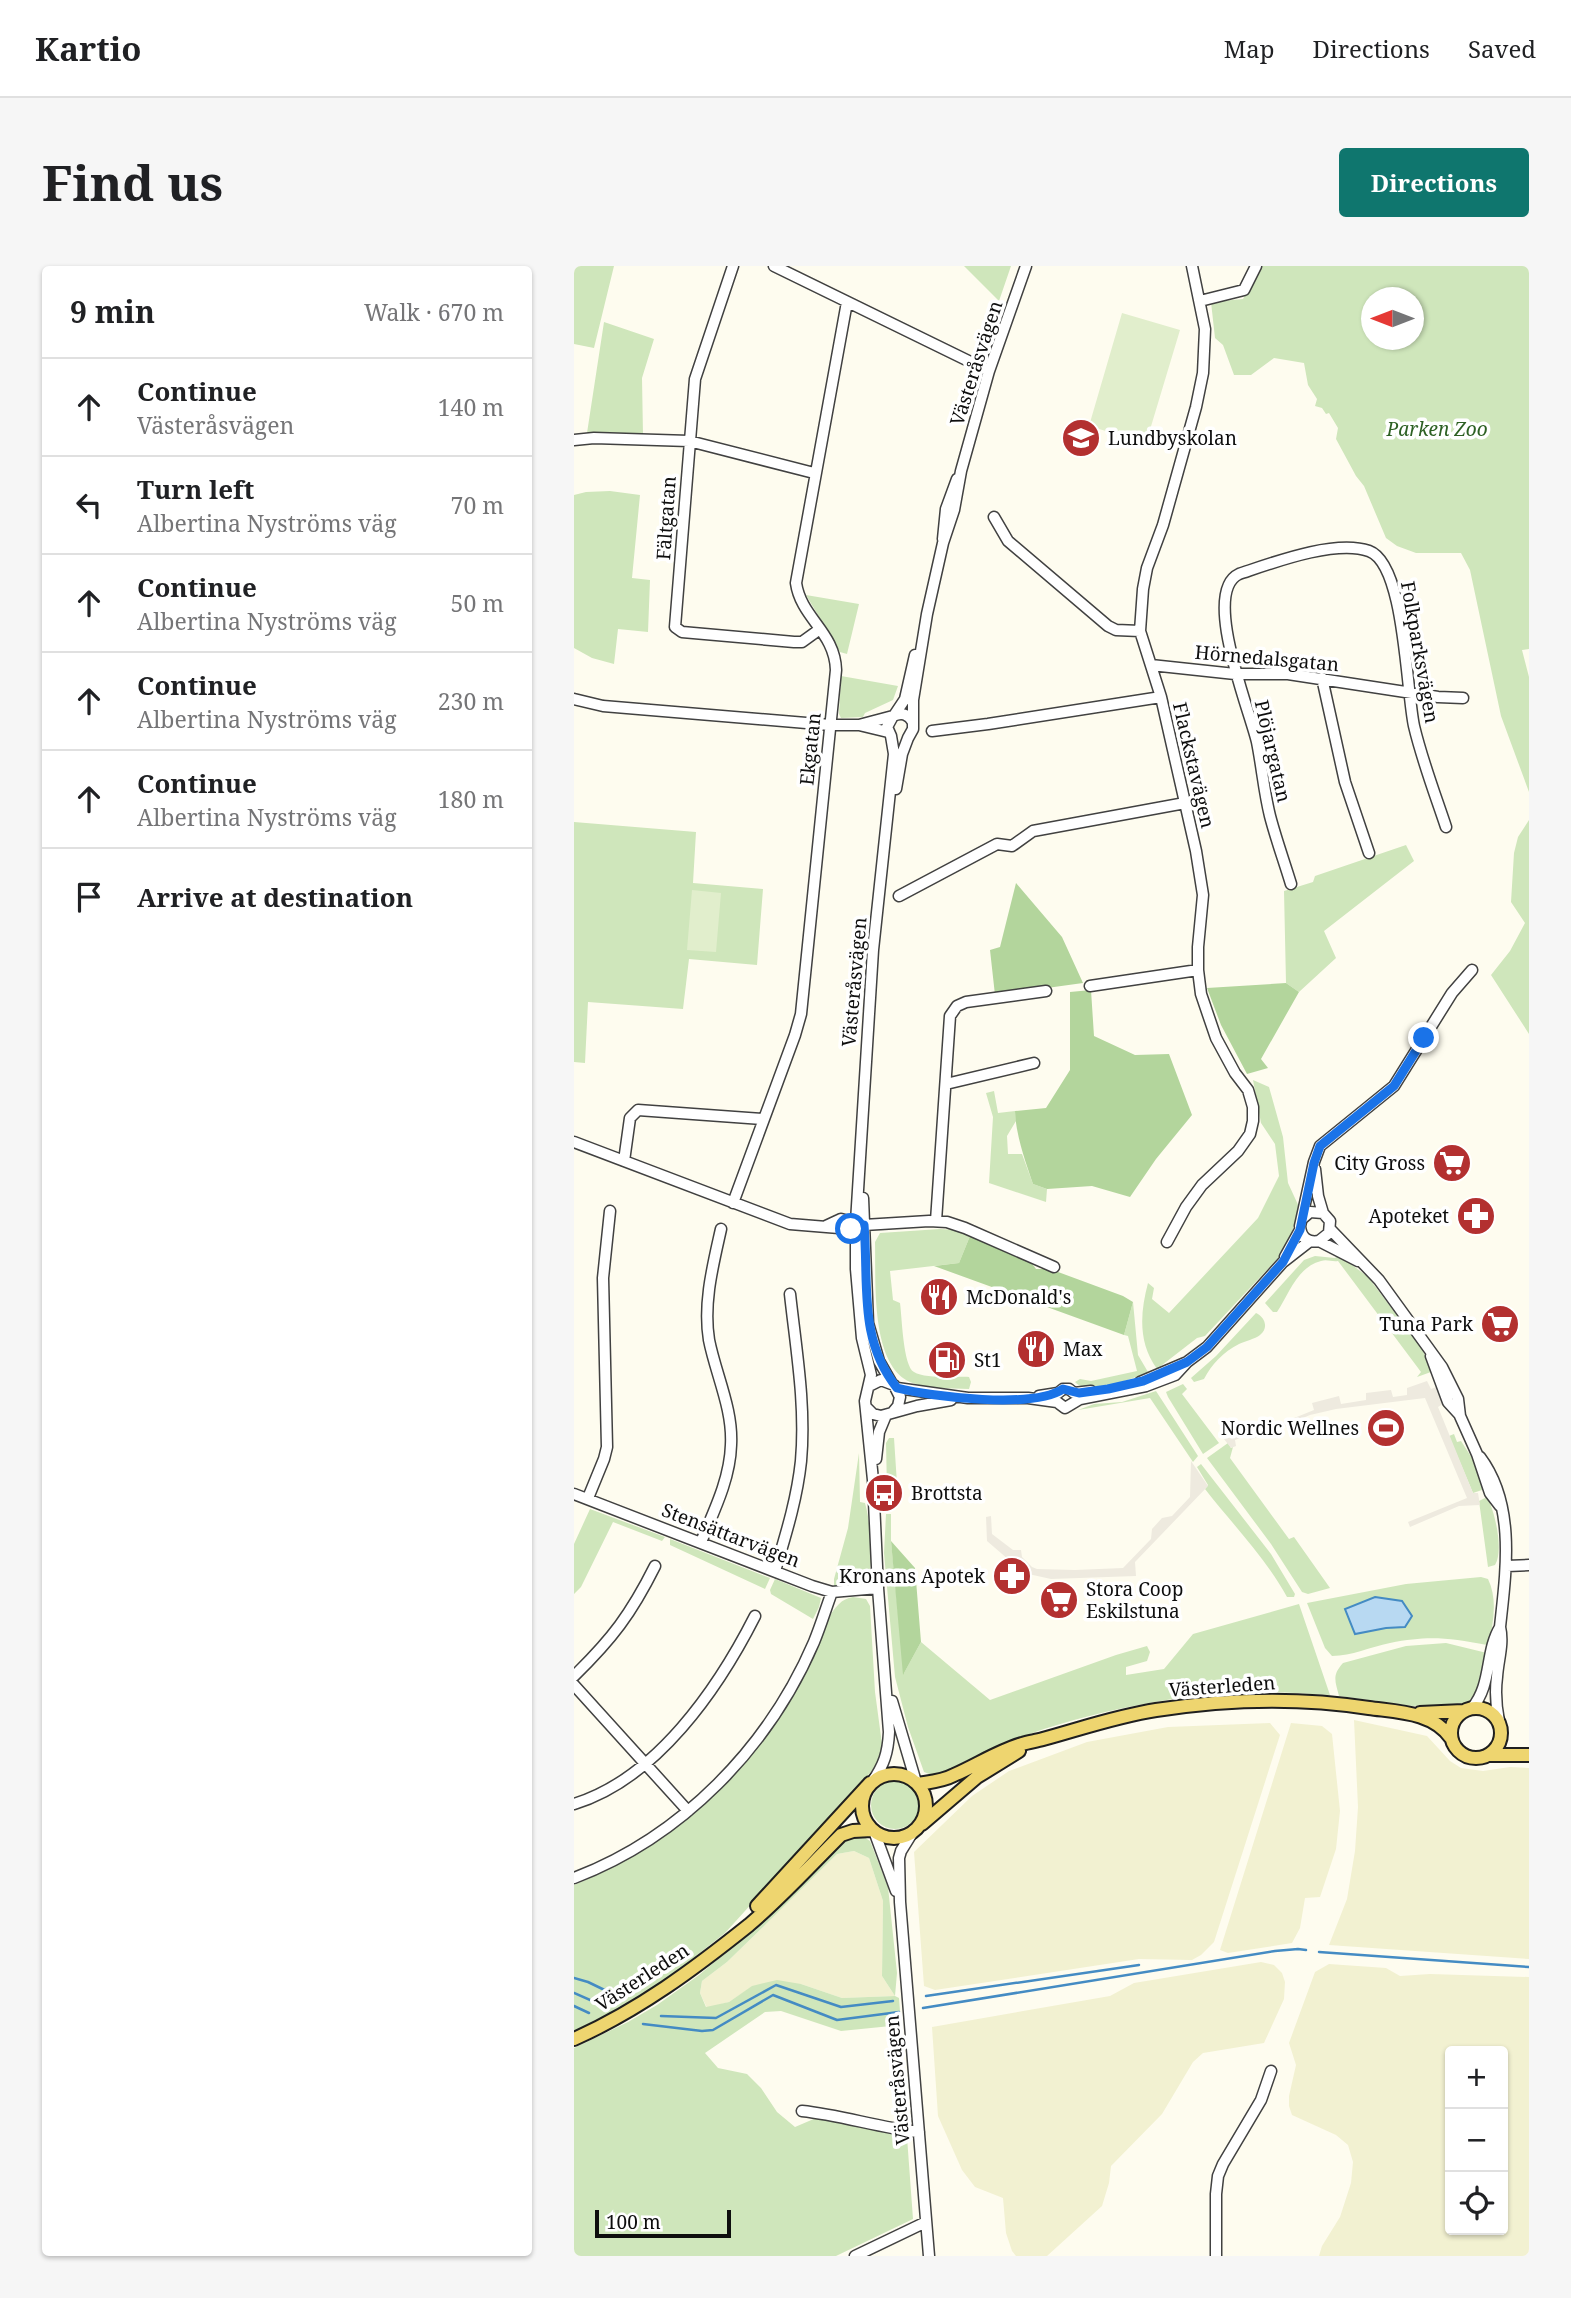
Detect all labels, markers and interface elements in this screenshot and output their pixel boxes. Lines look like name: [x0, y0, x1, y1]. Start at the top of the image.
text: Kartio: [35, 26, 142, 71]
text: Map: [1224, 32, 1275, 65]
text: Directions: [1313, 32, 1430, 65]
text: Saved: [1468, 32, 1536, 65]
button: Directions: [1339, 148, 1529, 217]
text: Find us: [42, 149, 223, 215]
north arrow: [1361, 287, 1424, 350]
text: 9 min: [70, 291, 155, 332]
text: Walk · 670 m: [364, 296, 504, 328]
street label: Västeråsvägen: [944, 297, 1008, 429]
text: Continue: [137, 373, 257, 409]
icon: ahead: [70, 388, 108, 426]
text: 140 m: [438, 391, 504, 423]
text: Västeråsvägen: [137, 409, 294, 441]
park label: Parken Zoo: [1385, 416, 1488, 442]
school or university icon: Lundbyskolan: [1060, 417, 1102, 459]
place label: Lundbyskolan: [1108, 425, 1237, 451]
text: Turn left: [137, 471, 254, 507]
street label: Fältgatan: [650, 475, 682, 561]
icon: left: [70, 486, 108, 524]
text: 70 m: [451, 489, 504, 521]
text: Albertina Nyströms väg: [137, 507, 397, 539]
text: Continue: [137, 569, 257, 605]
street label: Folkparksvägen: [1395, 579, 1445, 725]
icon: ahead: [70, 584, 108, 622]
text: 50 m: [451, 587, 504, 619]
text: Albertina Nyströms väg: [137, 605, 397, 637]
street label: Hörnedalsgatan: [1194, 639, 1340, 677]
text: Continue: [137, 667, 257, 703]
icon: ahead: [70, 682, 108, 720]
text: 230 m: [438, 685, 504, 717]
street label: Plöjargatan: [1249, 697, 1297, 805]
street label: Flackstavägen: [1167, 699, 1221, 831]
text: Albertina Nyströms väg: [137, 703, 397, 735]
street label: Ekgatan: [793, 711, 827, 787]
text: Continue: [137, 765, 257, 801]
icon: ahead: [70, 780, 108, 818]
text: 180 m: [438, 783, 504, 815]
text: Albertina Nyströms väg: [137, 801, 397, 833]
icon: arrive: [70, 878, 108, 916]
text: Arrive at destination: [137, 879, 413, 915]
street label: Västeråsvägen: [835, 916, 873, 1048]
route end: [1408, 1022, 1439, 1053]
supermarket icon: City Gross: [1431, 1142, 1473, 1184]
place label: City Gross: [1334, 1150, 1425, 1176]
pharmacy icon: Apoteket: [1455, 1195, 1497, 1237]
place label: Apoteket: [1369, 1203, 1449, 1229]
route start: [835, 1213, 866, 1244]
restaurant icon: McDonald's: [918, 1276, 960, 1318]
place label: McDonald's: [966, 1284, 1071, 1310]
supermarket icon: Tuna Park: [1479, 1303, 1521, 1345]
place label: Tuna Park: [1379, 1311, 1474, 1337]
restaurant icon: Max: [1015, 1328, 1057, 1370]
place label: Max: [1063, 1336, 1103, 1362]
fuel station icon: St1: [926, 1339, 968, 1381]
place label: St1: [974, 1347, 1002, 1373]
sports icon: Nordic Wellnes: [1365, 1407, 1407, 1449]
place label: Nordic Wellnes: [1221, 1415, 1359, 1441]
bus stop icon: Brottsta: [863, 1472, 905, 1514]
place label: Brottsta: [911, 1480, 983, 1506]
street label: Stensättarvägen: [658, 1497, 804, 1573]
pharmacy icon: Kronans Apotek: [991, 1555, 1033, 1597]
place label: Kronans Apotek: [839, 1563, 986, 1589]
place label: Stora Coop Eskilstuna: [1086, 1576, 1183, 1624]
supermarket icon: Stora Coop Eskilstuna: [1038, 1579, 1080, 1621]
street label: Västerleden: [1168, 1669, 1276, 1703]
street label: Västerleden: [590, 1937, 694, 2017]
street label: Västeråsvägen: [878, 2014, 916, 2146]
map controls: [1445, 2046, 1508, 2235]
button: +: [1445, 2046, 1508, 2109]
button: −: [1445, 2109, 1508, 2172]
button: locate: [1445, 2172, 1508, 2235]
scale bar: [595, 2207, 732, 2239]
text: 100 m: [606, 2209, 661, 2235]

